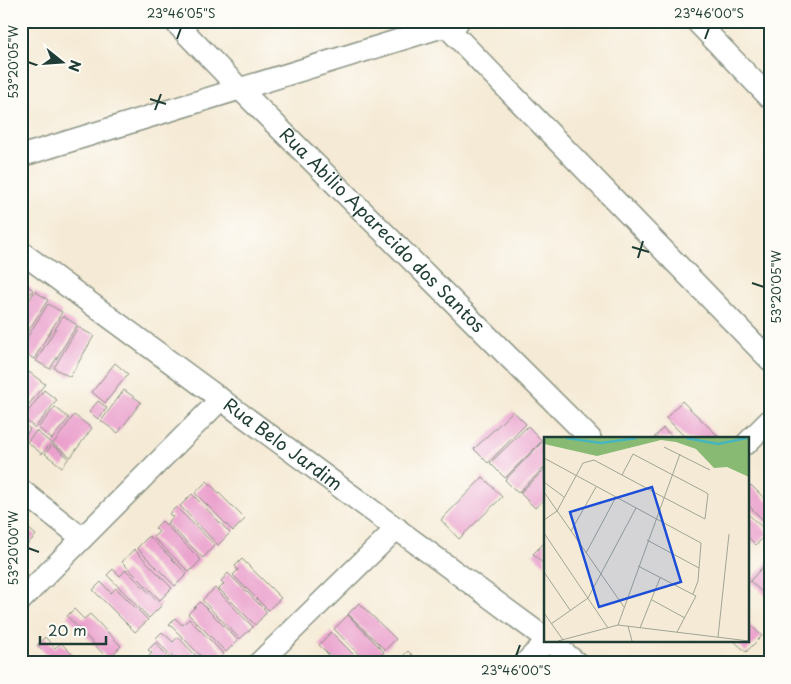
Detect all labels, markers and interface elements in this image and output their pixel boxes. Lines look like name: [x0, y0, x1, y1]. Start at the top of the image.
text: 23°46'05"S: [147, 4, 215, 22]
text: 23°46'00"S: [674, 4, 744, 22]
text: 53°20'05"W: [4, 24, 22, 99]
north arrow: [38, 38, 88, 88]
text: N: [63, 58, 87, 74]
street label: Rua Abilio Aparecido dos Santos: [274, 121, 492, 338]
text: 53°20'05"W: [767, 249, 785, 324]
street label: Rua Belo Jardim: [218, 391, 349, 497]
inset map: [544, 437, 748, 642]
text: 53°20'00"W: [4, 510, 22, 585]
scale bar: [40, 614, 106, 646]
text: 20 m: [48, 618, 87, 641]
text: 23°46'00"S: [481, 661, 551, 679]

